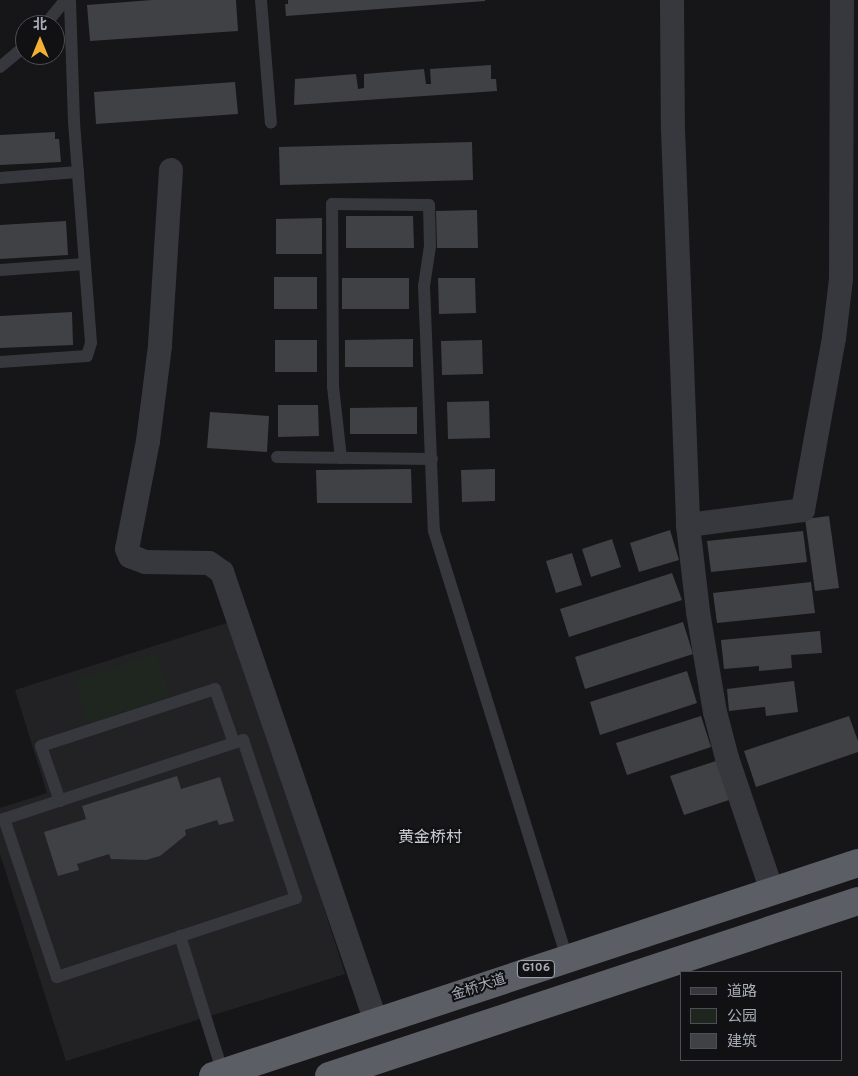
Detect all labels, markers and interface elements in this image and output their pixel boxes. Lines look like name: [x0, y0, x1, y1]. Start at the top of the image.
north arrow: [15, 15, 65, 65]
text: 北: [33, 17, 47, 34]
district label: 黄金桥村: [398, 828, 462, 848]
road number: G106: [516, 960, 556, 979]
street label: 金桥大道: [450, 971, 508, 1005]
legend: [680, 971, 843, 1061]
text: 道路: [727, 983, 757, 1002]
text: 公园: [727, 1008, 757, 1027]
text: 建筑: [727, 1033, 757, 1052]

